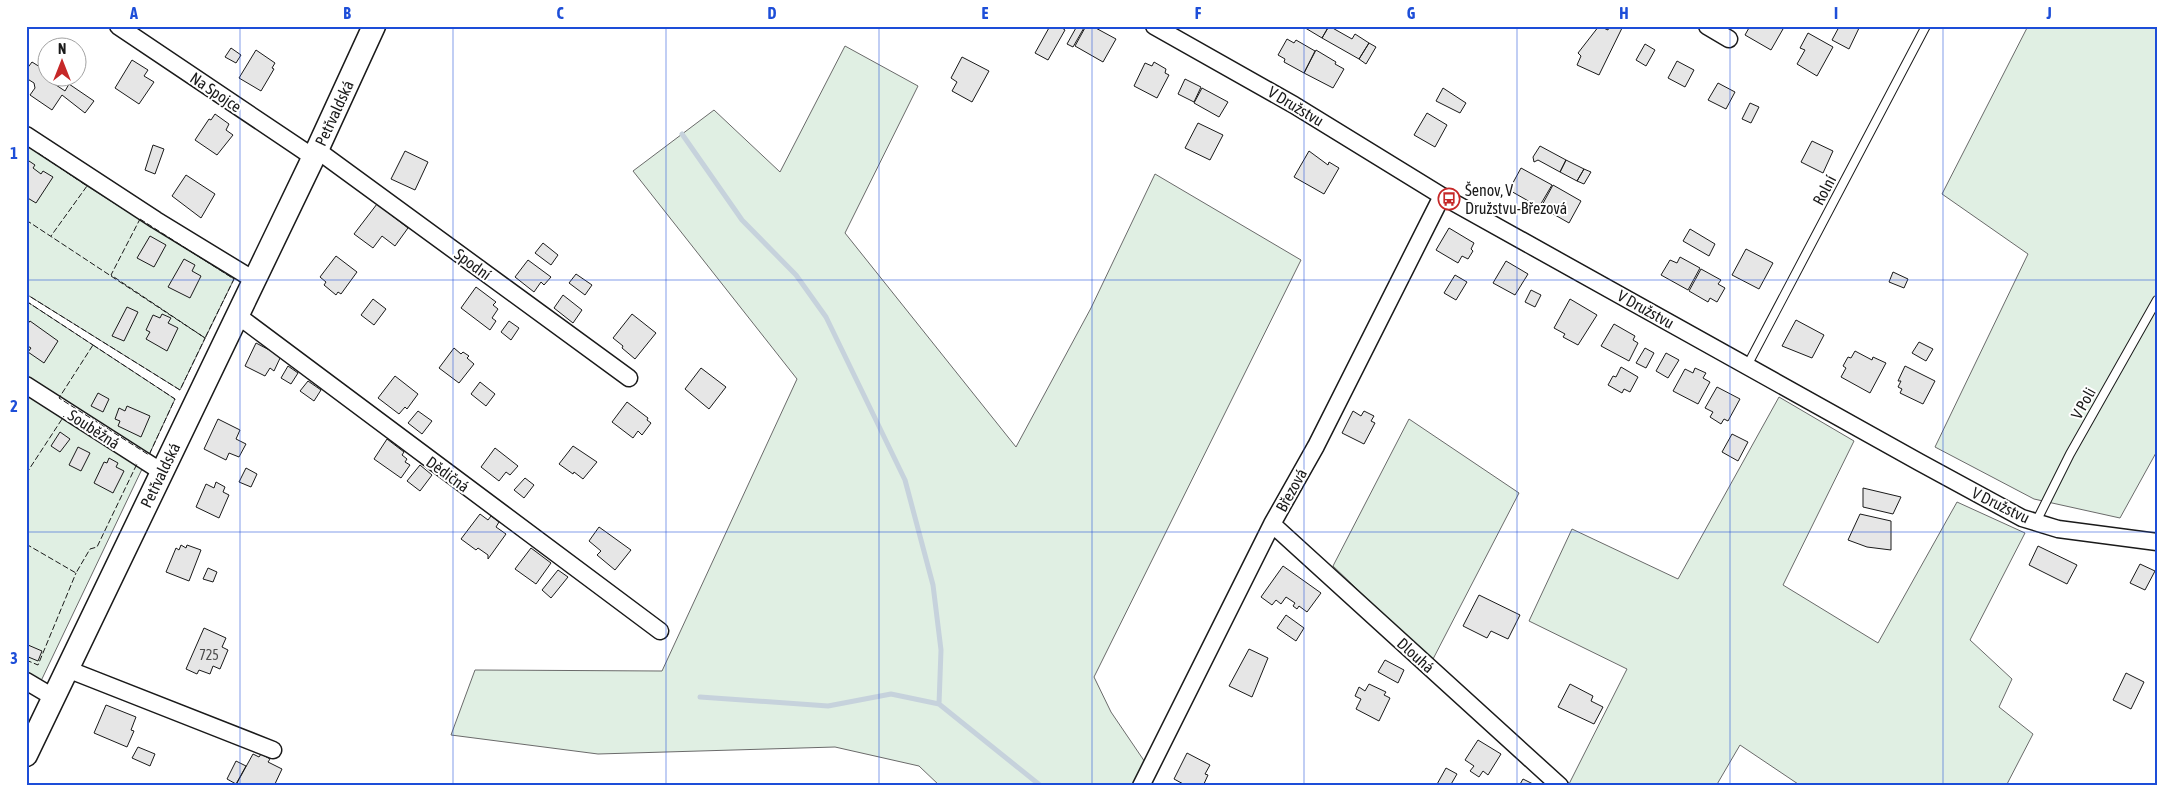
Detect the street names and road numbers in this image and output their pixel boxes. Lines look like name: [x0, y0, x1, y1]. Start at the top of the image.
street label: Na Spojce: [186, 68, 245, 116]
street label: Petřvaldská: [311, 78, 357, 148]
street label: V Družstvu: [1265, 82, 1327, 130]
street label: Rolní: [1809, 172, 1839, 208]
street label: Spodní: [451, 245, 495, 284]
street label: V Družstvu: [1615, 286, 1677, 332]
street label: V Poli: [2067, 384, 2099, 422]
street label: Souběžná: [65, 406, 123, 452]
street label: Petřvaldská: [137, 440, 183, 510]
street label: Dědičná: [423, 452, 473, 496]
street label: Březová: [1272, 465, 1310, 515]
street label: V Družstvu: [1969, 483, 2033, 527]
street label: Dlouhá: [1394, 634, 1438, 676]

